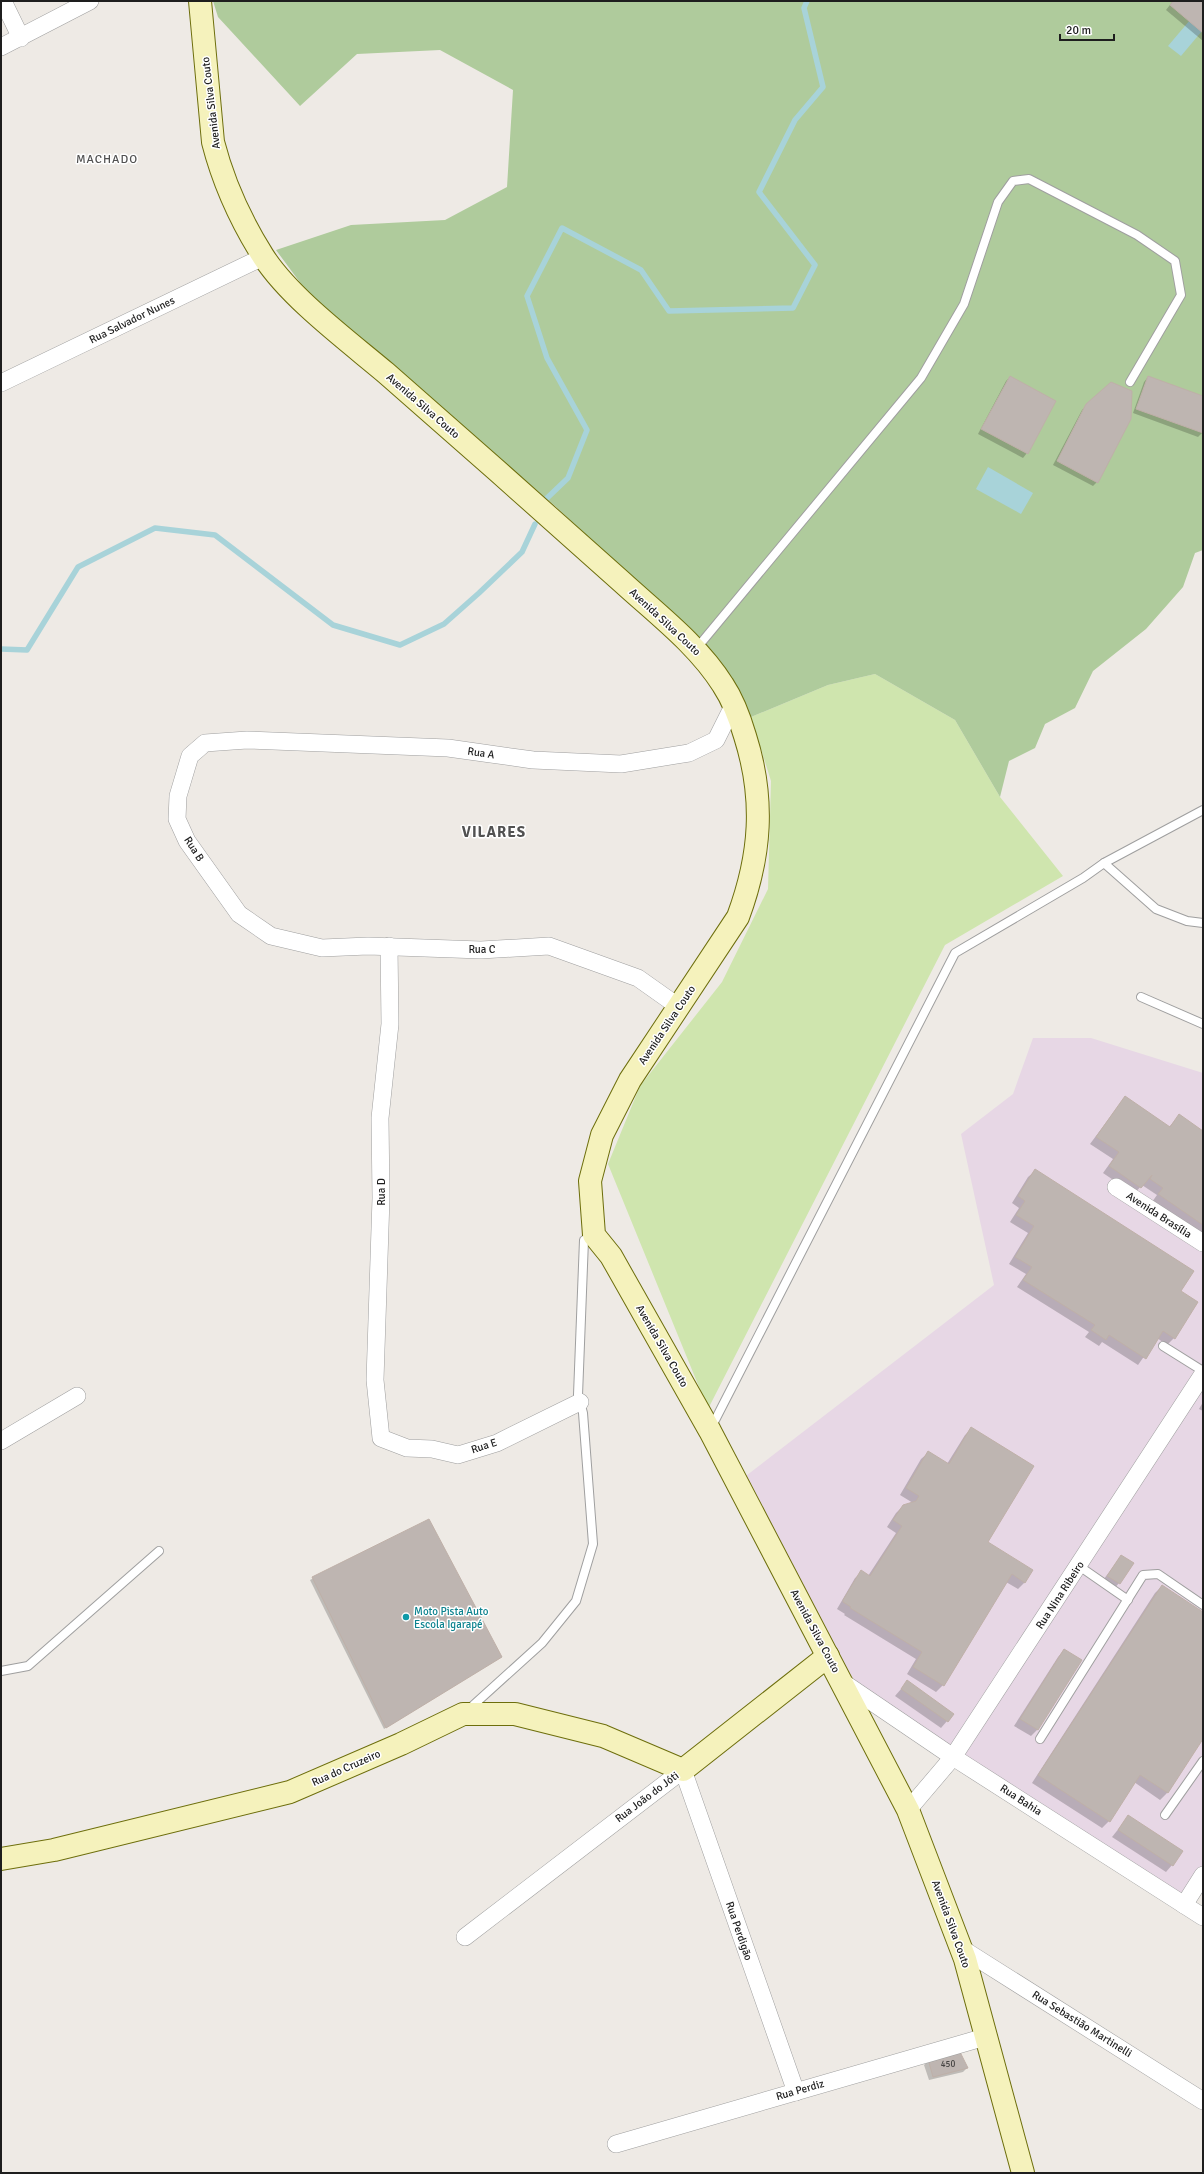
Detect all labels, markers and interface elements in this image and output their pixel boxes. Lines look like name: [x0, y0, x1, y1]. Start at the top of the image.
scale bar: [1060, 16, 1114, 42]
text: 20 m: [1066, 23, 1091, 38]
street label: Avenida Silva Couto: [199, 56, 223, 150]
district label: MACHADO: [76, 152, 138, 167]
street label: Rua Salvador Nunes: [87, 294, 177, 346]
street label: Avenida Silva Couto: [384, 371, 462, 441]
street label: Avenida Silva Couto: [627, 586, 704, 659]
street label: Rua A: [467, 745, 496, 761]
district label: VILARES: [462, 823, 526, 841]
street label: Rua B: [181, 834, 207, 864]
street label: Rua C: [468, 943, 496, 956]
street label: Avenida Silva Couto: [636, 983, 698, 1067]
street label: Rua D: [375, 1178, 388, 1206]
street label: Avenida Brasília: [1124, 1189, 1194, 1241]
street label: Avenida Silva Couto: [633, 1303, 691, 1390]
street label: Rua E: [469, 1436, 499, 1456]
street label: Rua Nina Ribeiro: [1033, 1558, 1087, 1631]
street label: Avenida Silva Couto: [788, 1587, 843, 1675]
place label: Moto Pista Auto Escola Igarapé: [414, 1605, 489, 1631]
marker: Moto Pista Auto Escola Igarapé: [401, 1612, 411, 1622]
street label: Rua do Cruzeiro: [310, 1747, 383, 1789]
street label: Rua João do Jóti: [613, 1769, 681, 1825]
street label: Rua Bahia: [998, 1782, 1045, 1819]
street label: Avenida Silva Couto: [929, 1878, 973, 1970]
street label: Rua Perdigão: [723, 1900, 755, 1963]
street label: Rua Sebastião Martinelli: [1030, 1988, 1134, 2060]
house number: 450: [941, 2059, 955, 2070]
street label: Rua Perdiz: [774, 2077, 826, 2103]

